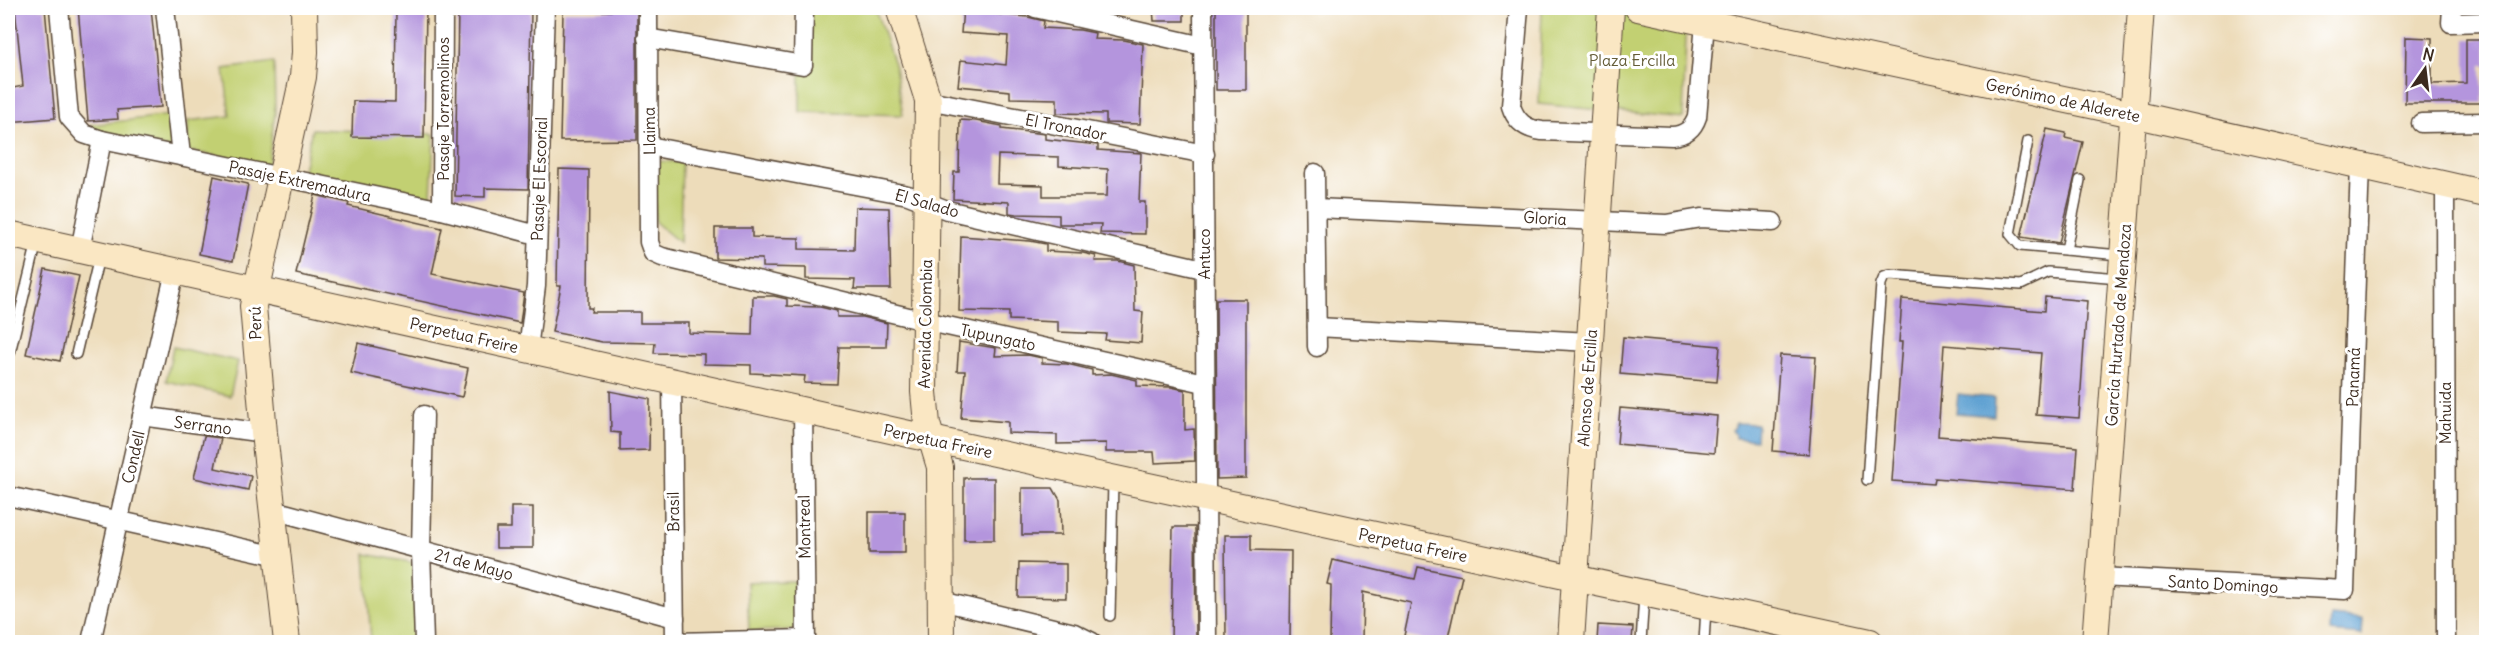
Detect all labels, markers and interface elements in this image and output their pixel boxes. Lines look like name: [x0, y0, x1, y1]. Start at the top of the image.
street label: Pasaje Torremolinos: [433, 37, 453, 181]
north arrow: [2395, 39, 2455, 99]
text: N: [2421, 43, 2436, 65]
park label: Plaza Ercilla: [1589, 50, 1675, 70]
street label: Gerónimo de Alderete: [1984, 74, 2142, 126]
street label: Llaima: [639, 107, 659, 155]
street label: El Tronador: [1023, 109, 1109, 145]
street label: Pasaje El Escorial: [527, 117, 551, 241]
street label: Pasaje Extremadura: [227, 156, 373, 206]
street label: El Salado: [893, 184, 961, 222]
street label: Gloria: [1523, 207, 1567, 229]
street label: García Hurtado de Mendoza: [2101, 223, 2135, 427]
street label: Antuco: [1194, 228, 1214, 280]
street label: Avenida Colombia: [914, 259, 936, 389]
street label: Perú: [245, 306, 265, 340]
street label: Perpetua Freire: [408, 313, 520, 357]
street label: Tupungato: [958, 319, 1038, 355]
street label: Alonso de Ercilla: [1573, 329, 1601, 447]
street label: Panamá: [2342, 347, 2364, 407]
street label: Mahuida: [2435, 382, 2455, 444]
street label: Serrano: [173, 412, 233, 438]
street label: Perpetua Freire: [882, 420, 994, 462]
street label: Condell: [117, 429, 149, 485]
street label: Brasil: [663, 492, 683, 532]
street label: Montreal: [793, 495, 815, 559]
street label: Perpetua Freire: [1357, 524, 1469, 566]
street label: 21 de Mayo: [432, 544, 516, 584]
street label: Santo Domingo: [2167, 571, 2279, 597]

